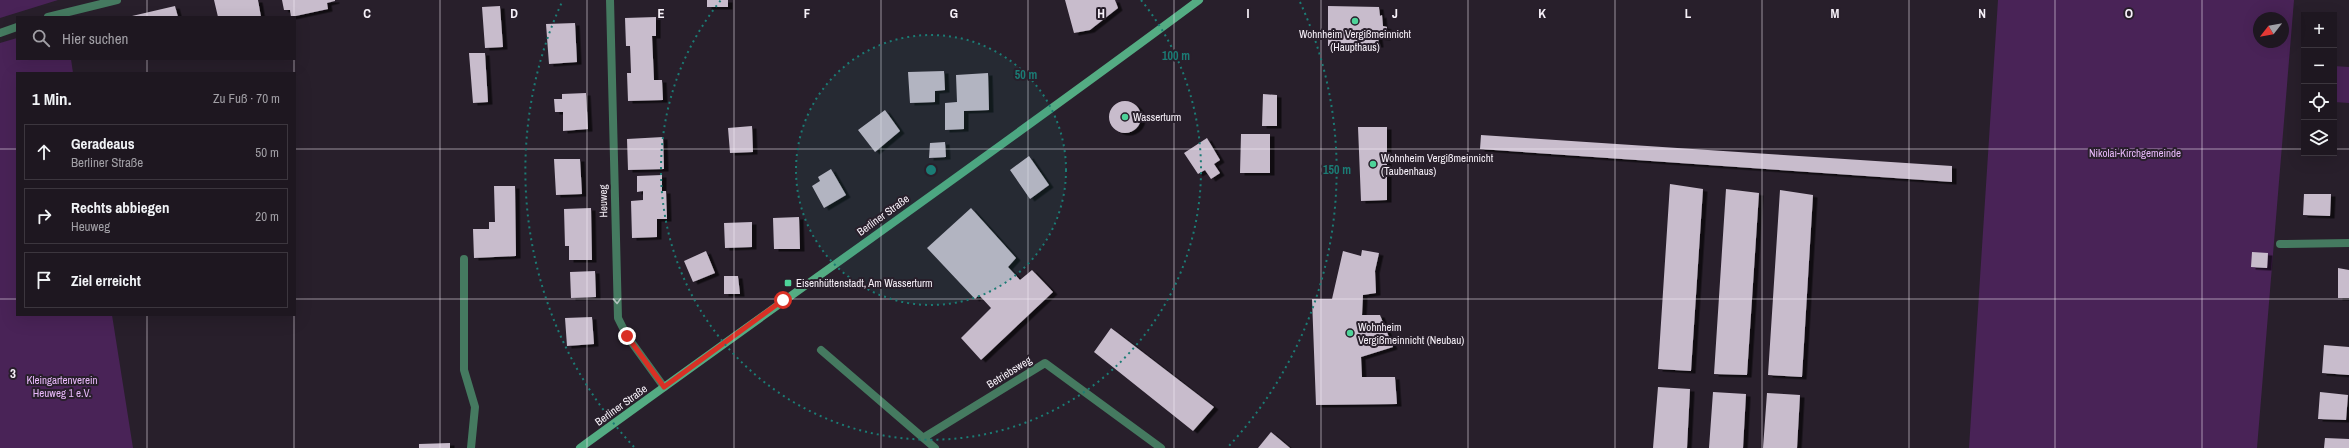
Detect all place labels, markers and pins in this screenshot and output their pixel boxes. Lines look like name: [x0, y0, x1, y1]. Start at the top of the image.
marker: Wohnheim Vergißmeinnicht (Haupthaus): [1350, 16, 1360, 26]
place label: Wohnheim Vergißmeinnicht (Haupthaus): [1299, 27, 1412, 54]
place label: Wasserturm: [1133, 110, 1181, 124]
marker: Wasserturm: [1120, 112, 1130, 122]
place label: Wohnheim Vergißmeinnicht (Taubenhaus): [1381, 151, 1494, 178]
marker: Wohnheim Vergißmeinnicht (Taubenhaus): [1368, 159, 1378, 169]
centre of rings: [924, 163, 938, 177]
place label: Eisenhüttenstadt, Am Wasserturm: [796, 276, 933, 290]
marker: Eisenhüttenstadt, Am Wasserturm: [783, 278, 793, 288]
place label: Wohnheim Vergißmeinnicht (Neubau): [1358, 320, 1464, 347]
marker: Wohnheim Vergißmeinnicht (Neubau): [1345, 328, 1355, 338]

